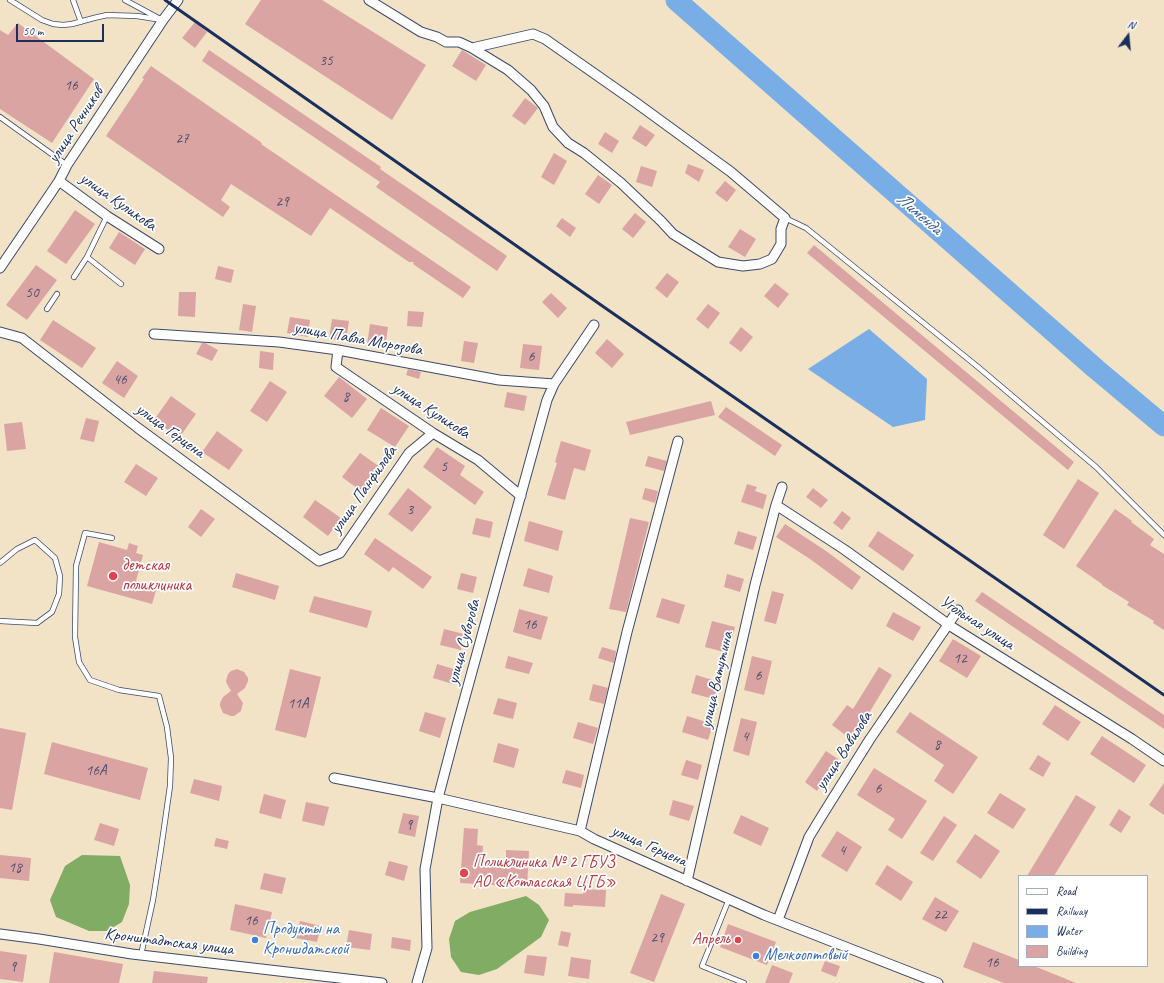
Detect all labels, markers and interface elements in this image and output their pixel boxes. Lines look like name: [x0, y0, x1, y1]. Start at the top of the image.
scale bar: [18, 16, 106, 42]
north arrow: [1108, 16, 1148, 56]
text: N: [1126, 17, 1137, 32]
text: 50 m: [23, 23, 43, 39]
house number: 35: [319, 52, 333, 70]
house number: 16: [64, 77, 78, 95]
street label: улица Речников: [44, 83, 108, 167]
house number: 27: [175, 130, 189, 148]
street label: улица Куликова: [76, 168, 160, 236]
water label: Лименда: [892, 188, 946, 240]
house number: 29: [275, 193, 289, 211]
house number: 50: [25, 284, 39, 302]
street label: улица Павла Морозова: [292, 318, 424, 360]
house number: 6: [528, 348, 534, 366]
house number: 46: [113, 371, 127, 389]
street label: улица Куликова: [388, 378, 474, 444]
house number: 8: [343, 388, 349, 406]
street label: улица Герцена: [132, 399, 208, 463]
street label: улица Панфилова: [326, 442, 402, 538]
house number: 5: [441, 458, 447, 476]
house number: 3: [407, 501, 413, 519]
place label: детская поликлиника: [122, 556, 191, 596]
marker: детская поликлиника: [107, 570, 119, 582]
street label: Угольная улица: [936, 591, 1018, 655]
street label: улица Суворова: [443, 597, 485, 687]
house number: 16: [523, 616, 537, 634]
street label: улица Ватутина: [696, 630, 738, 730]
house number: 12: [953, 650, 967, 668]
house number: 6: [755, 667, 761, 685]
house number: 11А: [287, 695, 309, 713]
street label: улица Вавилова: [811, 708, 877, 794]
house number: 4: [742, 728, 748, 746]
house number: 8: [934, 736, 940, 754]
house number: 16А: [85, 762, 107, 780]
house number: 6: [875, 780, 881, 798]
house number: 9: [406, 816, 412, 834]
street label: улица Герцена: [608, 820, 690, 872]
house number: 4: [839, 842, 845, 860]
place label: Поликлиника № 2 ГБУЗ АО «Котласская ЦГБ»: [473, 853, 616, 893]
house number: 18: [8, 859, 22, 877]
marker: Поликлиника № 2 ГБУЗ АО «Котласская ЦГБ»: [458, 867, 470, 879]
legend: [1018, 875, 1148, 967]
text: Road: [1056, 883, 1076, 899]
text: Railway: [1056, 903, 1087, 919]
house number: 22: [933, 906, 947, 924]
house number: 16: [244, 912, 258, 930]
place label: Продукты на Кроншдатской: [263, 920, 349, 960]
text: Water: [1056, 923, 1082, 939]
street label: Кронштадтская улица: [103, 924, 235, 960]
house number: 29: [650, 929, 664, 947]
place label: Апрель: [692, 930, 730, 950]
marker: Продукты на Кроншдатской: [250, 935, 260, 945]
marker: Апрель: [733, 935, 743, 945]
text: Building: [1056, 943, 1088, 959]
place label: Мелкооптовый: [764, 946, 848, 966]
marker: Мелкооптовый: [751, 951, 761, 961]
house number: 16: [985, 954, 999, 972]
house number: 9: [10, 958, 16, 976]

